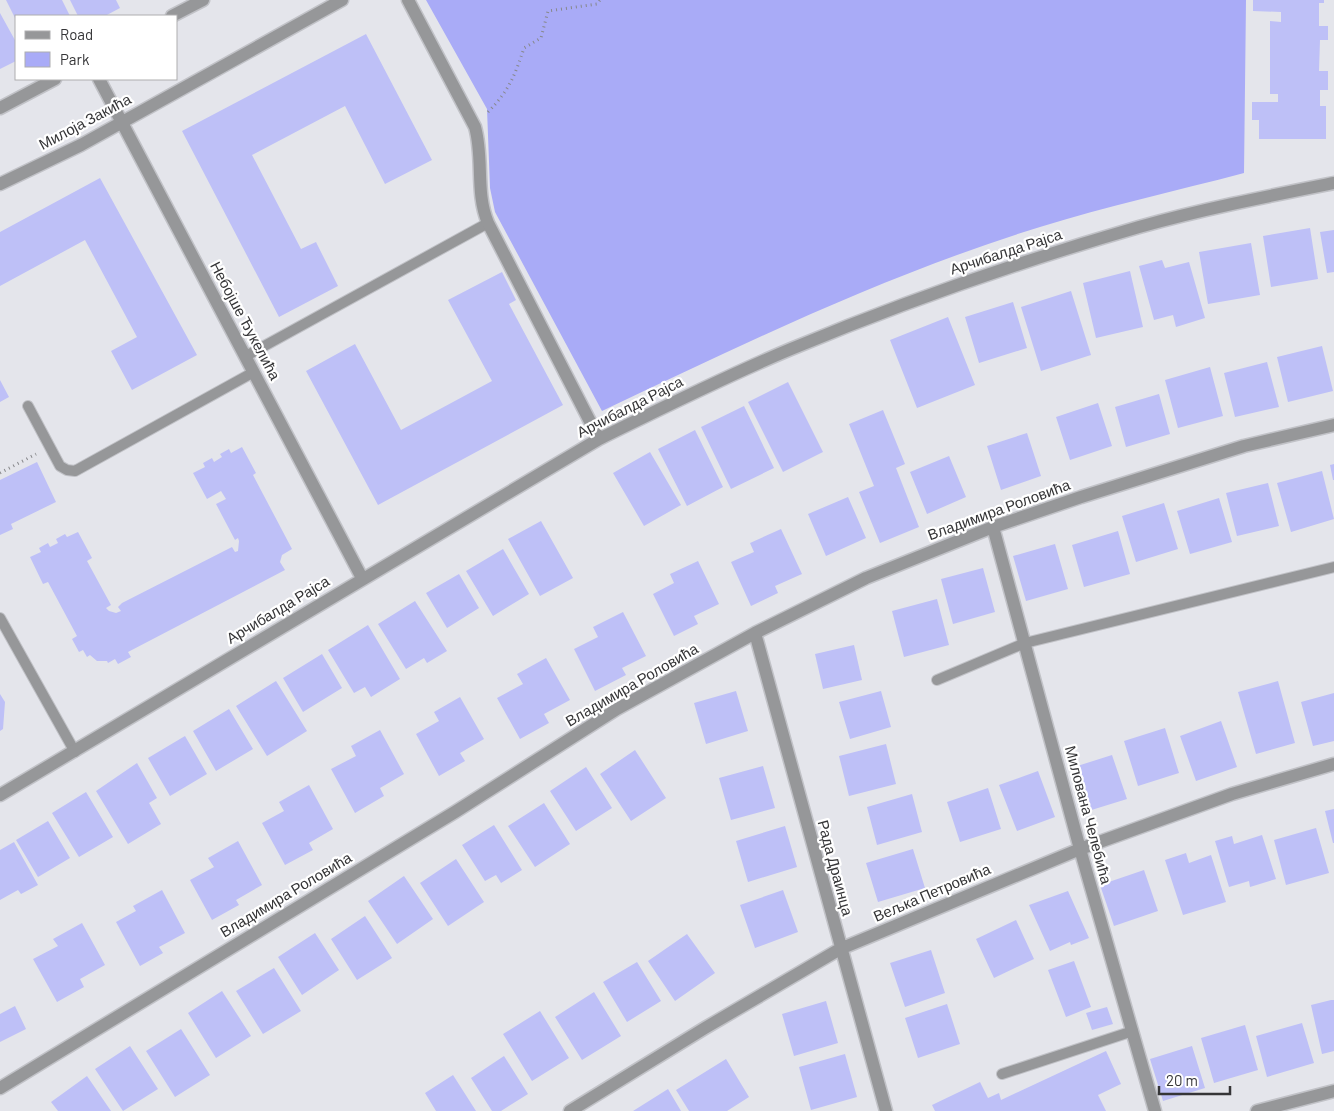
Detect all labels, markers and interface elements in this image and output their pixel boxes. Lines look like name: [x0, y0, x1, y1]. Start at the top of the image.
legend: [15, 15, 178, 80]
text: Road: [60, 25, 93, 43]
text: Park: [60, 50, 90, 68]
street label: Милоја Закића: [35, 89, 134, 153]
street label: Арчибалда Рајса: [947, 224, 1065, 278]
street label: Небојше Ђукелића: [207, 258, 285, 383]
street label: Арчибалда Рајса: [573, 371, 686, 441]
street label: Владимира Роловића: [925, 475, 1073, 543]
street label: Арчибалда Рајса: [223, 571, 333, 647]
street label: Владимира Роловића: [562, 638, 702, 729]
street label: Милована Челебића: [1062, 744, 1116, 886]
street label: Рада Драинца: [815, 818, 858, 918]
street label: Владимира Роловића: [216, 847, 355, 941]
street label: Вељка Петровића: [870, 859, 993, 925]
scale bar: [1159, 1064, 1230, 1096]
text: 20 m: [1166, 1071, 1198, 1089]

